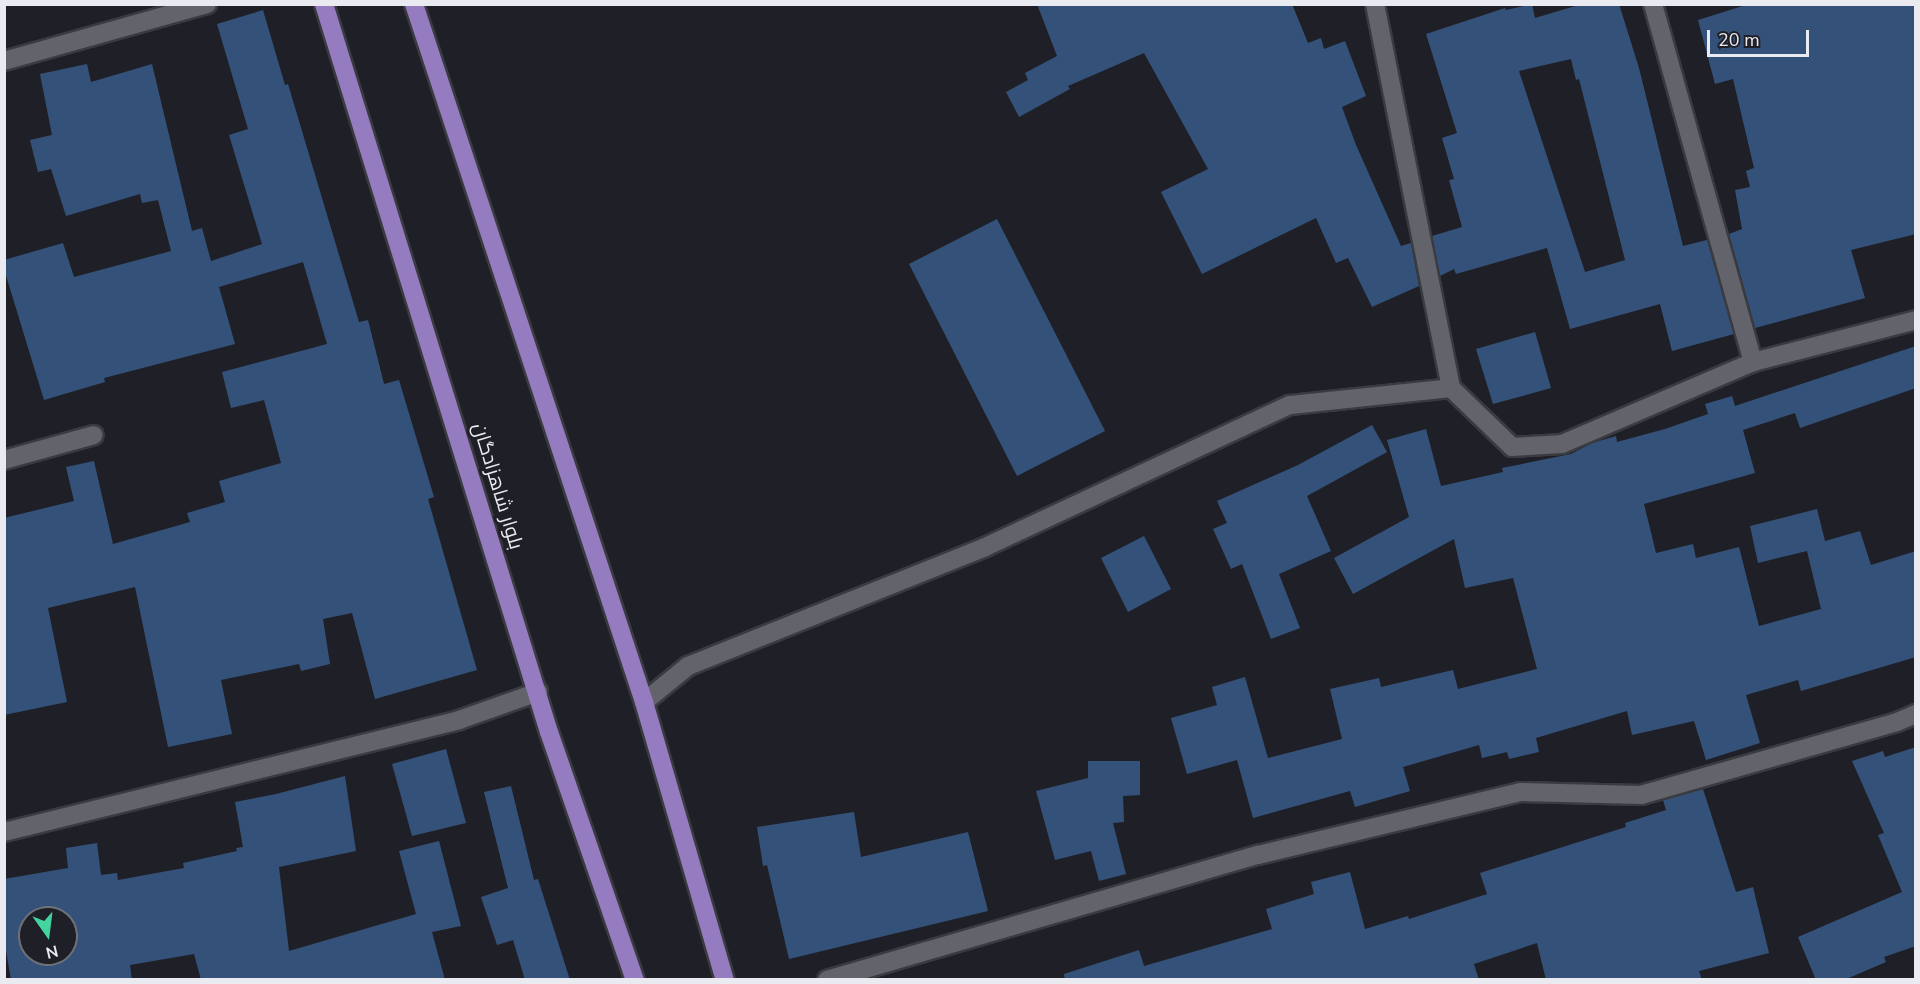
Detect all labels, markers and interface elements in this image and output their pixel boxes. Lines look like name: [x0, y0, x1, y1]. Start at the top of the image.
scale bar: [1710, 18, 1812, 56]
text: 20 m: [1718, 28, 1760, 52]
street label: بلوار شاهزادگان: [467, 420, 529, 552]
north arrow: [18, 906, 78, 966]
text: N: [43, 939, 60, 964]

